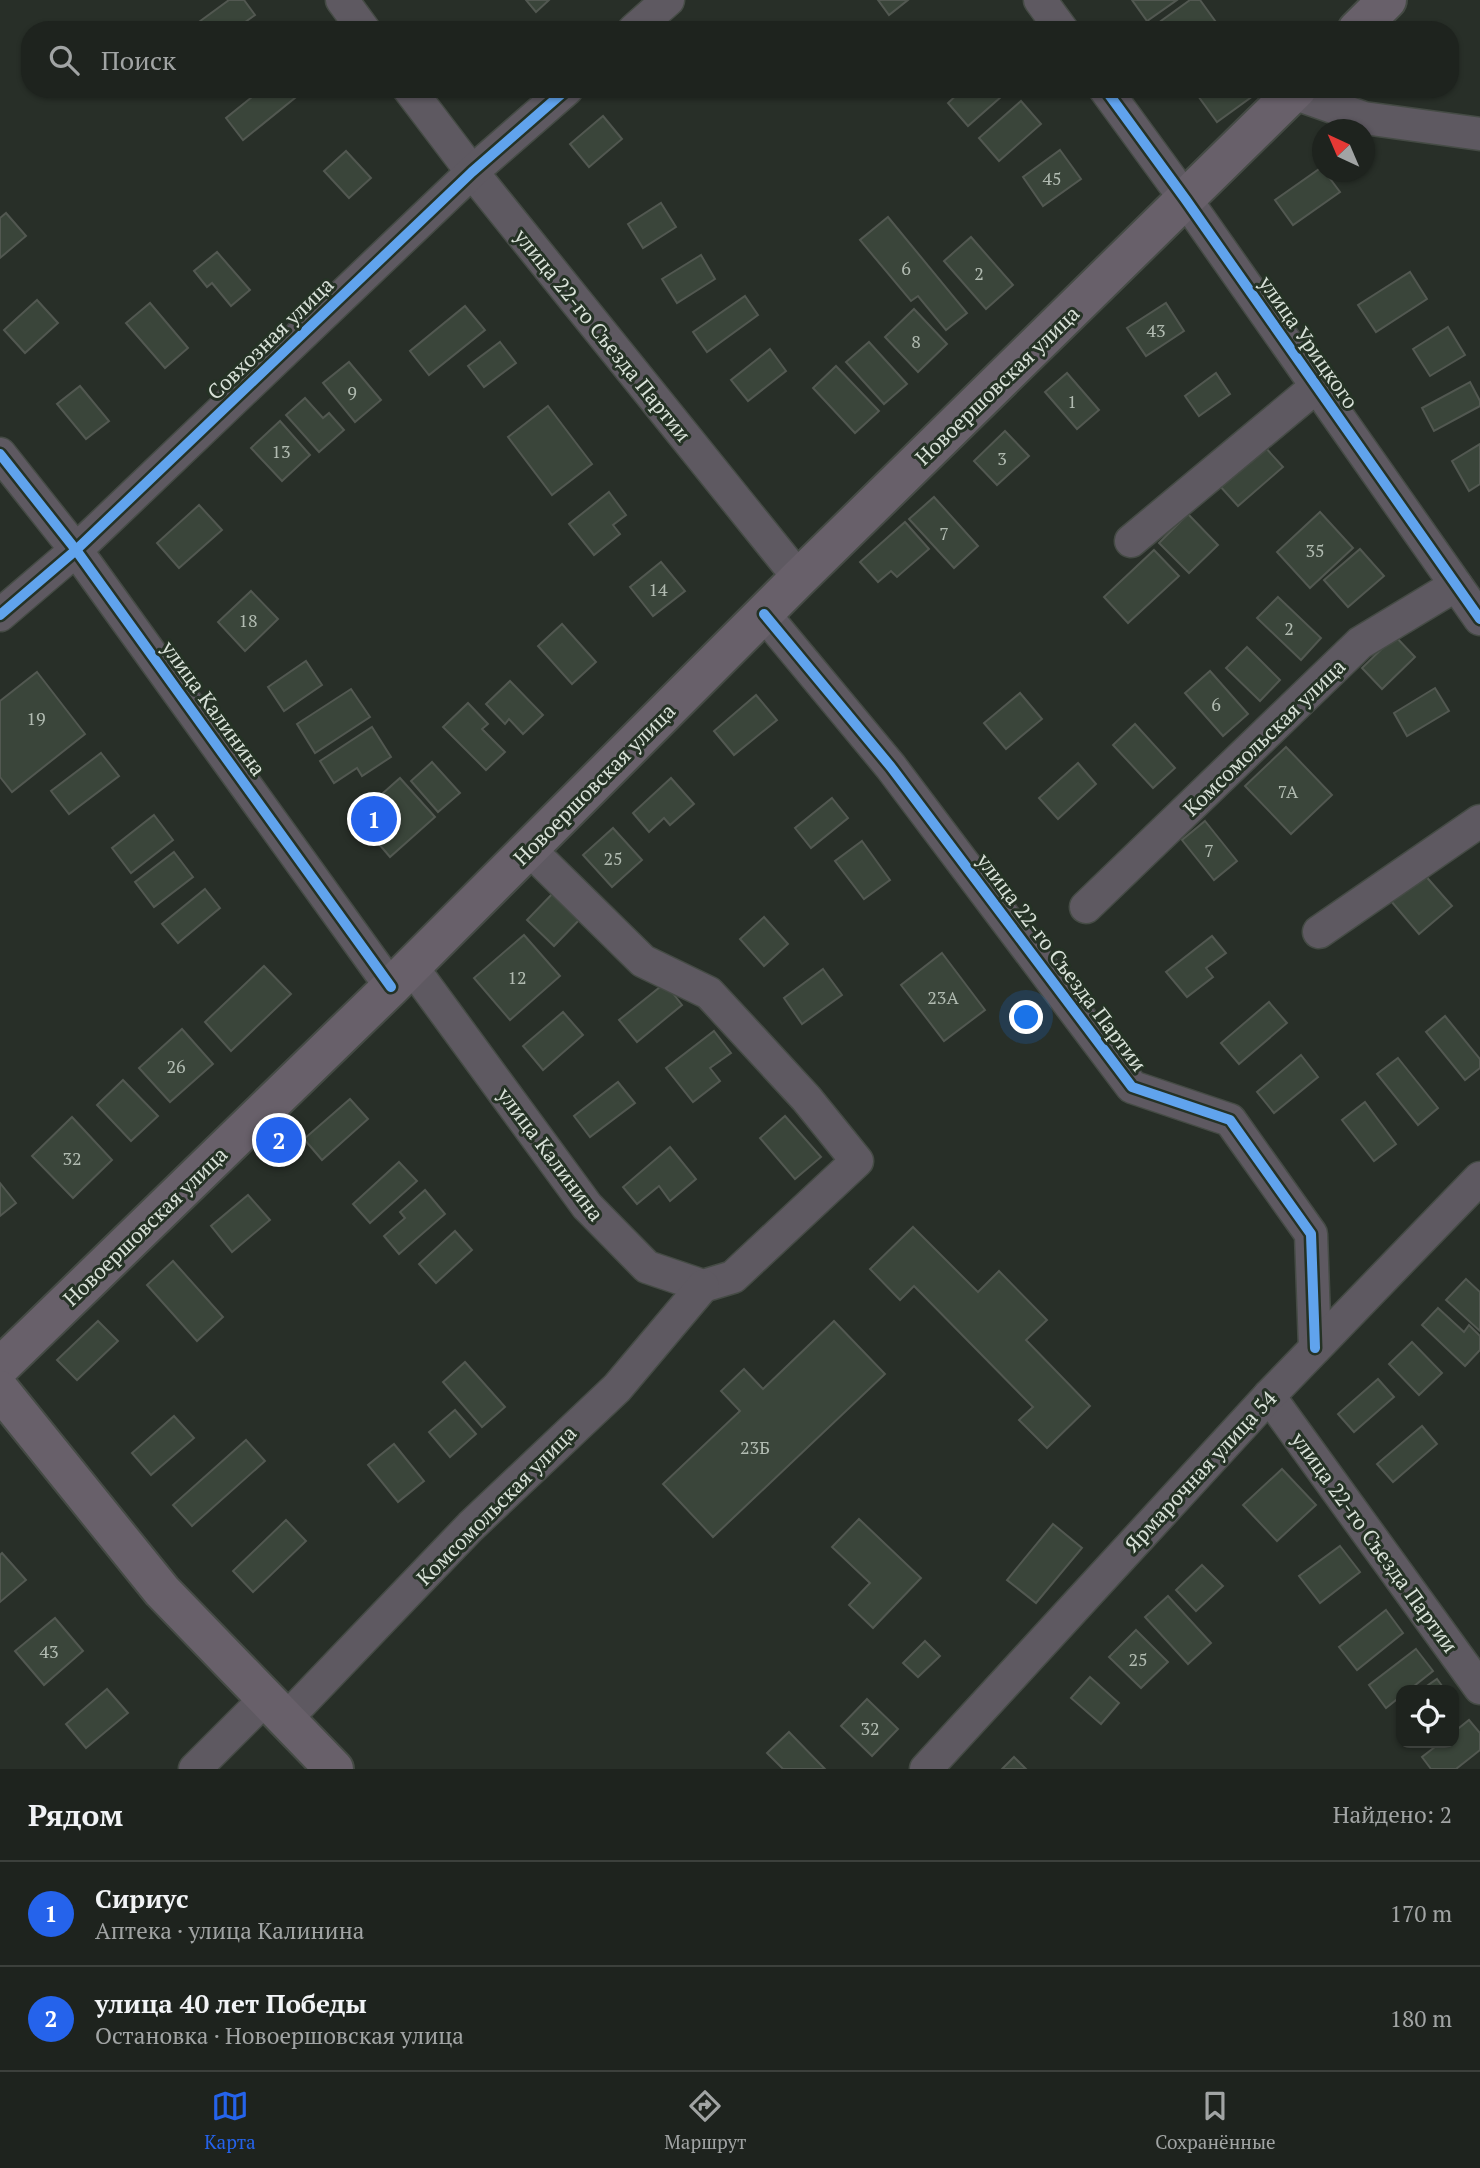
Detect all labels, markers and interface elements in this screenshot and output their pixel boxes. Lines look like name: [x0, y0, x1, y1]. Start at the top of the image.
search box: [21, 21, 1459, 98]
icon: search: [45, 41, 83, 79]
text: Поиск: [101, 43, 176, 77]
north arrow: [1312, 119, 1375, 182]
house number: 45: [1042, 166, 1062, 190]
street label: улица 22-го Съезда Партии: [508, 222, 698, 447]
house number: 6: [901, 256, 911, 280]
house number: 2: [974, 261, 984, 285]
street label: улица Урицкого: [1252, 269, 1365, 414]
street label: Совхозная улица: [201, 270, 340, 406]
street label: Новоершовская улица: [909, 299, 1085, 471]
house number: 43: [1146, 318, 1166, 342]
house number: 8: [911, 329, 921, 353]
house number: 9: [347, 380, 357, 404]
house number: 1: [1067, 389, 1077, 413]
house number: 13: [271, 439, 291, 463]
house number: 3: [997, 446, 1007, 470]
house number: 7: [939, 521, 949, 545]
house number: 35: [1305, 538, 1325, 562]
house number: 14: [648, 577, 668, 601]
house number: 18: [238, 608, 258, 632]
house number: 2: [1284, 616, 1294, 640]
street label: улица Калинина: [155, 634, 273, 781]
street label: Комсомольская улица: [1177, 652, 1351, 822]
house number: 6: [1211, 692, 1221, 716]
street label: Новоершовская улица: [507, 697, 681, 871]
house number: 19: [26, 706, 46, 730]
house number: 7А: [1278, 779, 1299, 803]
pin: 1: [351, 793, 397, 845]
house number: 7: [1204, 838, 1214, 862]
house number: 25: [603, 846, 623, 870]
street label: улица 22-го Съезда Партии: [970, 846, 1153, 1077]
house number: 12: [507, 965, 527, 989]
house number: 23А: [927, 985, 959, 1009]
your location: [1009, 1000, 1043, 1034]
house number: 26: [166, 1054, 186, 1078]
street label: улица Калинина: [491, 1081, 611, 1227]
pin: 2: [256, 1114, 302, 1166]
street label: Новоершовская улица: [57, 1140, 233, 1312]
house number: 32: [62, 1146, 82, 1170]
street label: Ярмарочная улица 54: [1118, 1384, 1283, 1558]
street label: Комсомольская улица: [410, 1419, 582, 1591]
street label: улица 22-го Съезда Партии: [1285, 1425, 1465, 1658]
house number: 23Б: [740, 1435, 770, 1459]
house number: 43: [39, 1639, 59, 1663]
house number: 25: [1128, 1647, 1148, 1671]
map controls: [1396, 1685, 1459, 1748]
button: locate: [1396, 1685, 1459, 1748]
house number: 32: [860, 1716, 880, 1740]
text: Рядом: [28, 1795, 123, 1835]
text: Найдено: 2: [1333, 1799, 1452, 1830]
text: Сириус: [95, 1881, 189, 1915]
text: 1: [45, 1898, 58, 1929]
text: 170 m: [1390, 1898, 1452, 1929]
text: Аптека · улица Калинина: [95, 1915, 364, 1946]
text: улица 40 лет Победы: [95, 1986, 367, 2020]
text: 2: [45, 2003, 58, 2034]
text: 180 m: [1390, 2003, 1452, 2034]
text: Остановка · Новоершовская улица: [95, 2020, 464, 2051]
tab: Карта: [204, 2087, 256, 2154]
tab: Маршрут: [664, 2087, 747, 2154]
tab: Сохранённые: [1155, 2087, 1276, 2154]

